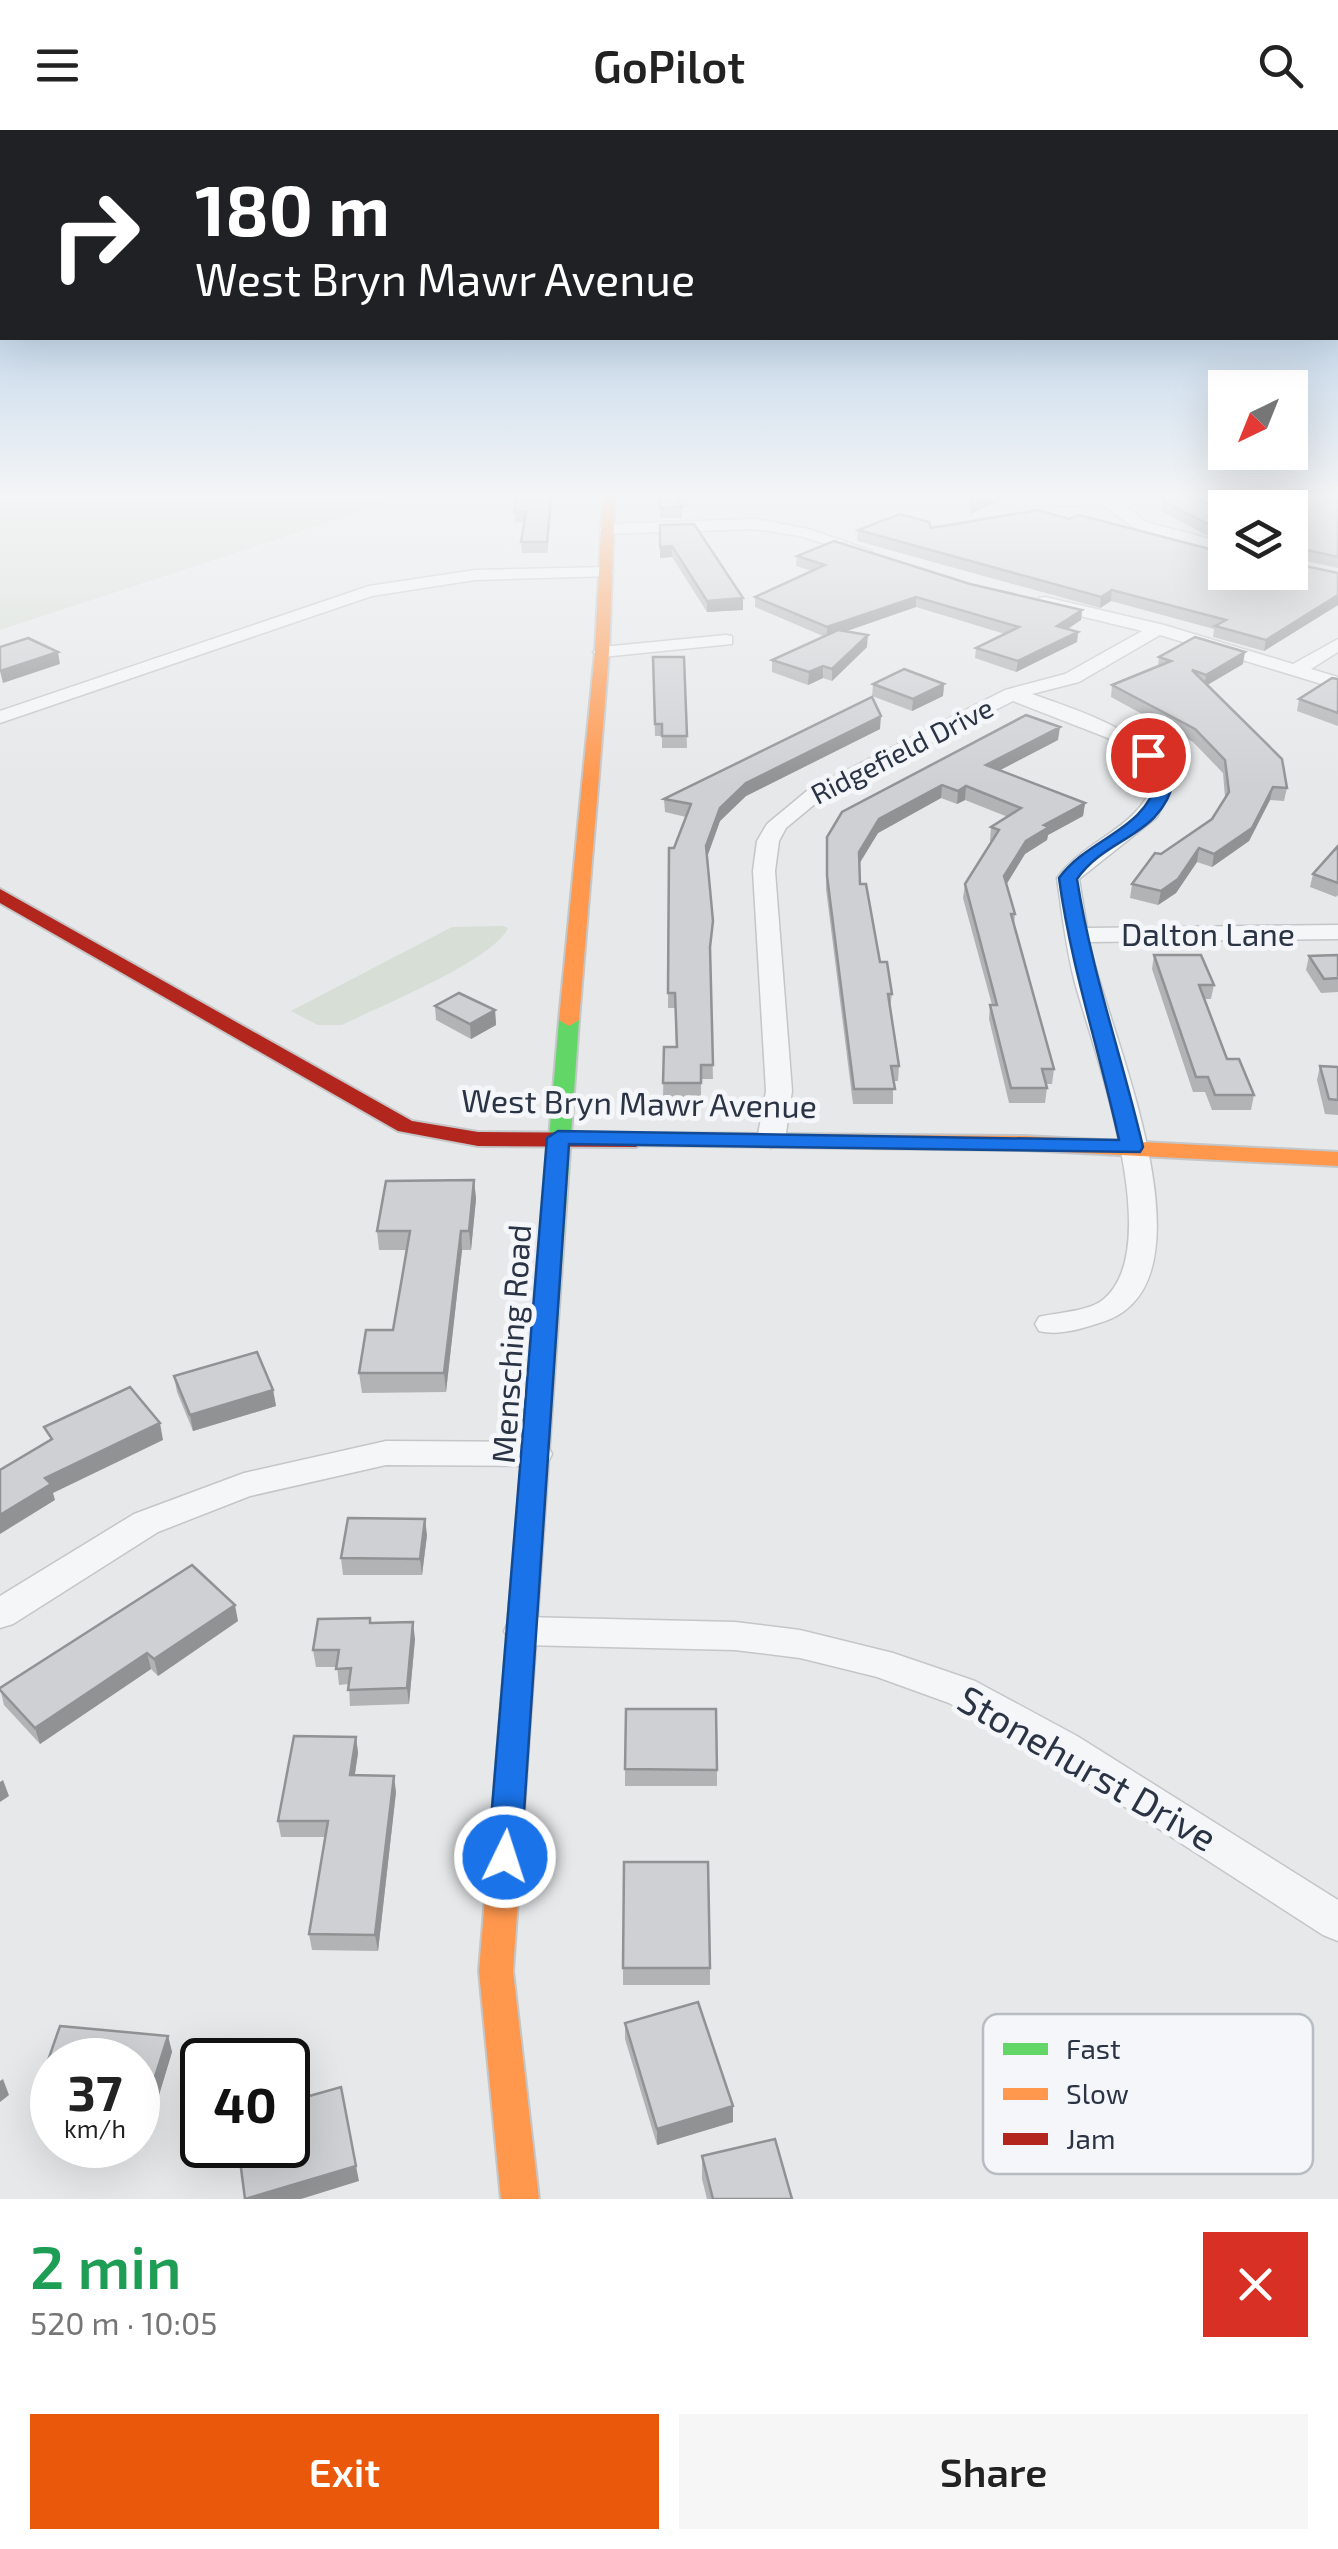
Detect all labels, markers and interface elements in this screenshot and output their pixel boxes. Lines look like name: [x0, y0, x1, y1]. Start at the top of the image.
icon: menu: [30, 38, 85, 93]
text: GoPilot: [593, 38, 745, 92]
icon: search: [1253, 38, 1308, 93]
text: 180 m: [195, 166, 390, 250]
icon: right: [30, 170, 160, 300]
text: West Bryn Mawr Avenue: [195, 251, 695, 305]
north arrow: [1208, 370, 1308, 470]
map controls: [1208, 370, 1308, 590]
button: layers: [1208, 490, 1308, 590]
street label: Ridgefield Drive: [805, 690, 998, 811]
pin: [1106, 713, 1191, 798]
icon: arrive: [1121, 728, 1176, 783]
street label: Dalton Lane: [1121, 914, 1295, 952]
street label: West Bryn Mawr Avenue: [461, 1080, 817, 1124]
street label: Mensching Road: [483, 1223, 537, 1465]
street label: Stonehurst Drive: [950, 1675, 1226, 1860]
position arrow: [453, 1805, 557, 1909]
legend: [983, 2014, 1313, 2174]
text: Fast: [1066, 2031, 1121, 2065]
speed limit sign: 40: [180, 2038, 310, 2168]
text: 37: [68, 2061, 122, 2121]
text: Slow: [1066, 2076, 1129, 2110]
text: km/h: [64, 2113, 126, 2143]
text: Jam: [1066, 2121, 1115, 2155]
text: 2 min: [30, 2229, 182, 2301]
button: close: [1203, 2232, 1308, 2337]
text: 520 m · 10:05: [30, 2303, 217, 2341]
button: Exit: [30, 2414, 659, 2529]
button: Share: [679, 2414, 1308, 2529]

